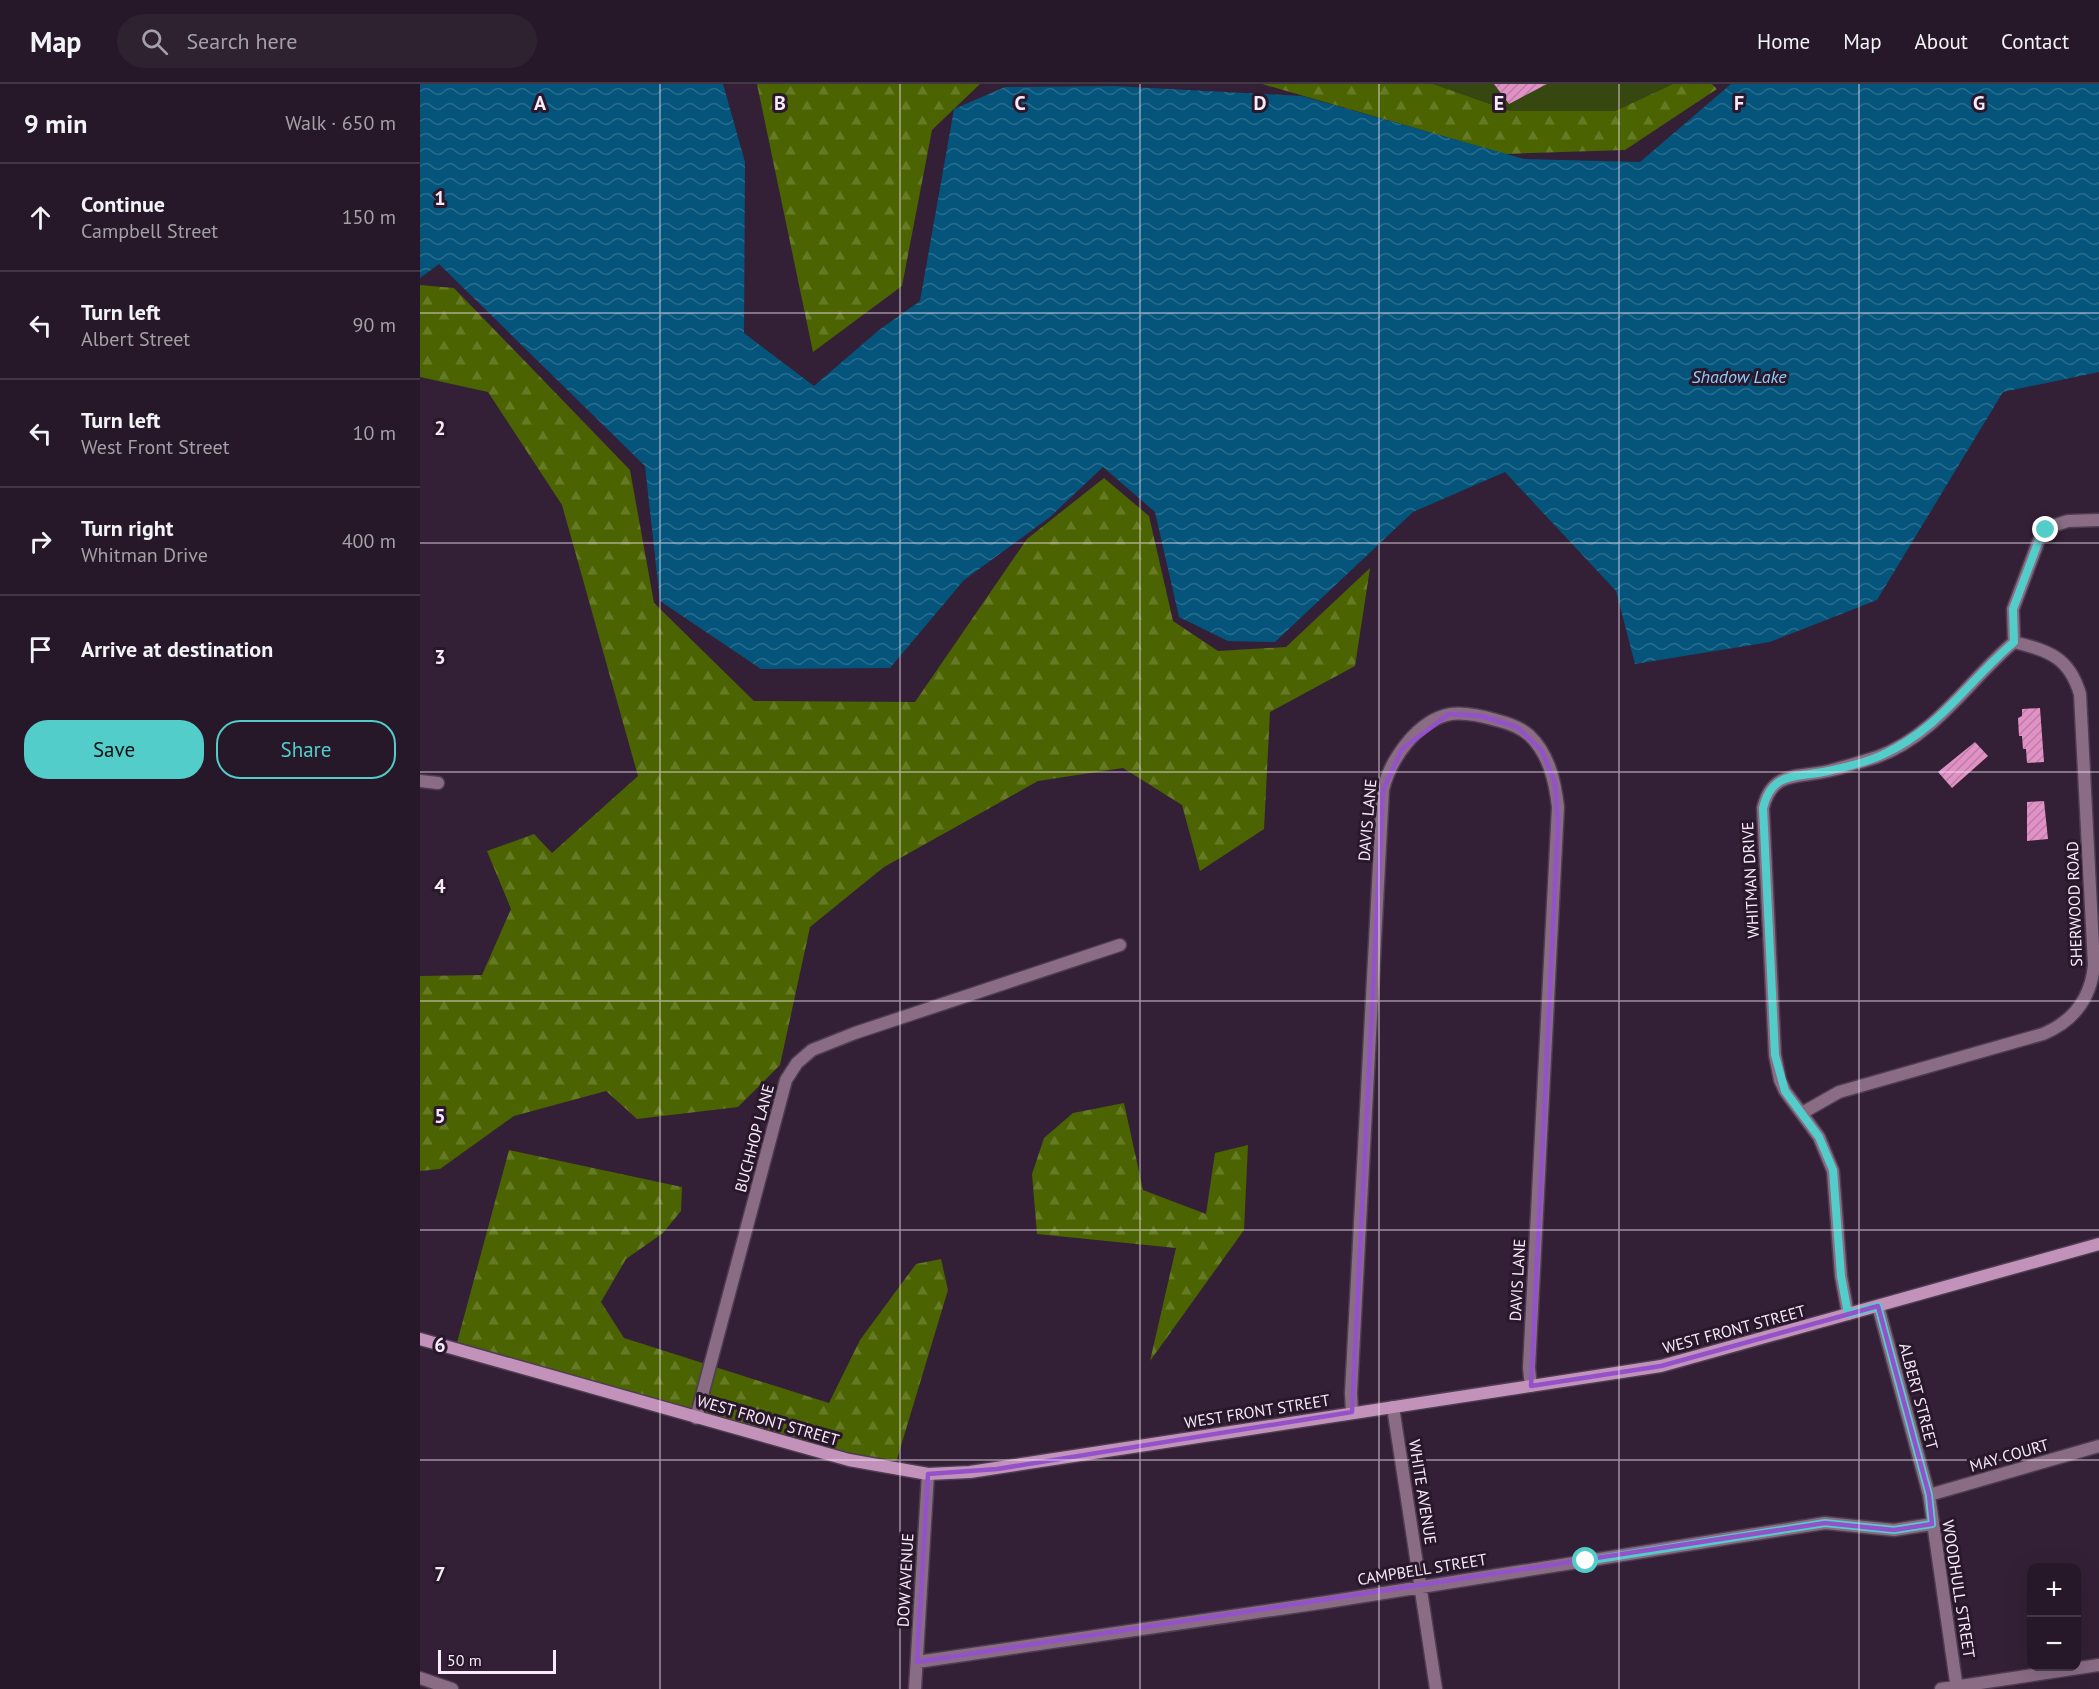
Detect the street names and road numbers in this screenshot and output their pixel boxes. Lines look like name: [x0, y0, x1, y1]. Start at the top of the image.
street label: DAVIS LANE: [1353, 778, 1381, 862]
street label: WHITMAN DRIVE: [1737, 821, 1763, 939]
street label: SHERWOOD ROAD: [2062, 841, 2086, 967]
street label: BUCHHOP LANE: [730, 1082, 778, 1194]
street label: DAVIS LANE: [1505, 1238, 1529, 1322]
street label: WEST FRONT STREET: [1660, 1300, 1808, 1358]
street label: ALBERT STREET: [1895, 1341, 1943, 1452]
street label: WEST FRONT STREET: [695, 1390, 842, 1450]
street label: WEST FRONT STREET: [1183, 1390, 1331, 1432]
street label: MAY COURT: [1967, 1434, 2051, 1476]
street label: WHITE AVENUE: [1405, 1438, 1441, 1546]
street label: WOODHULL STREET: [1938, 1519, 1980, 1660]
street label: DOW AVENUE: [893, 1533, 917, 1627]
street label: CAMPBELL STREET: [1356, 1549, 1488, 1589]

